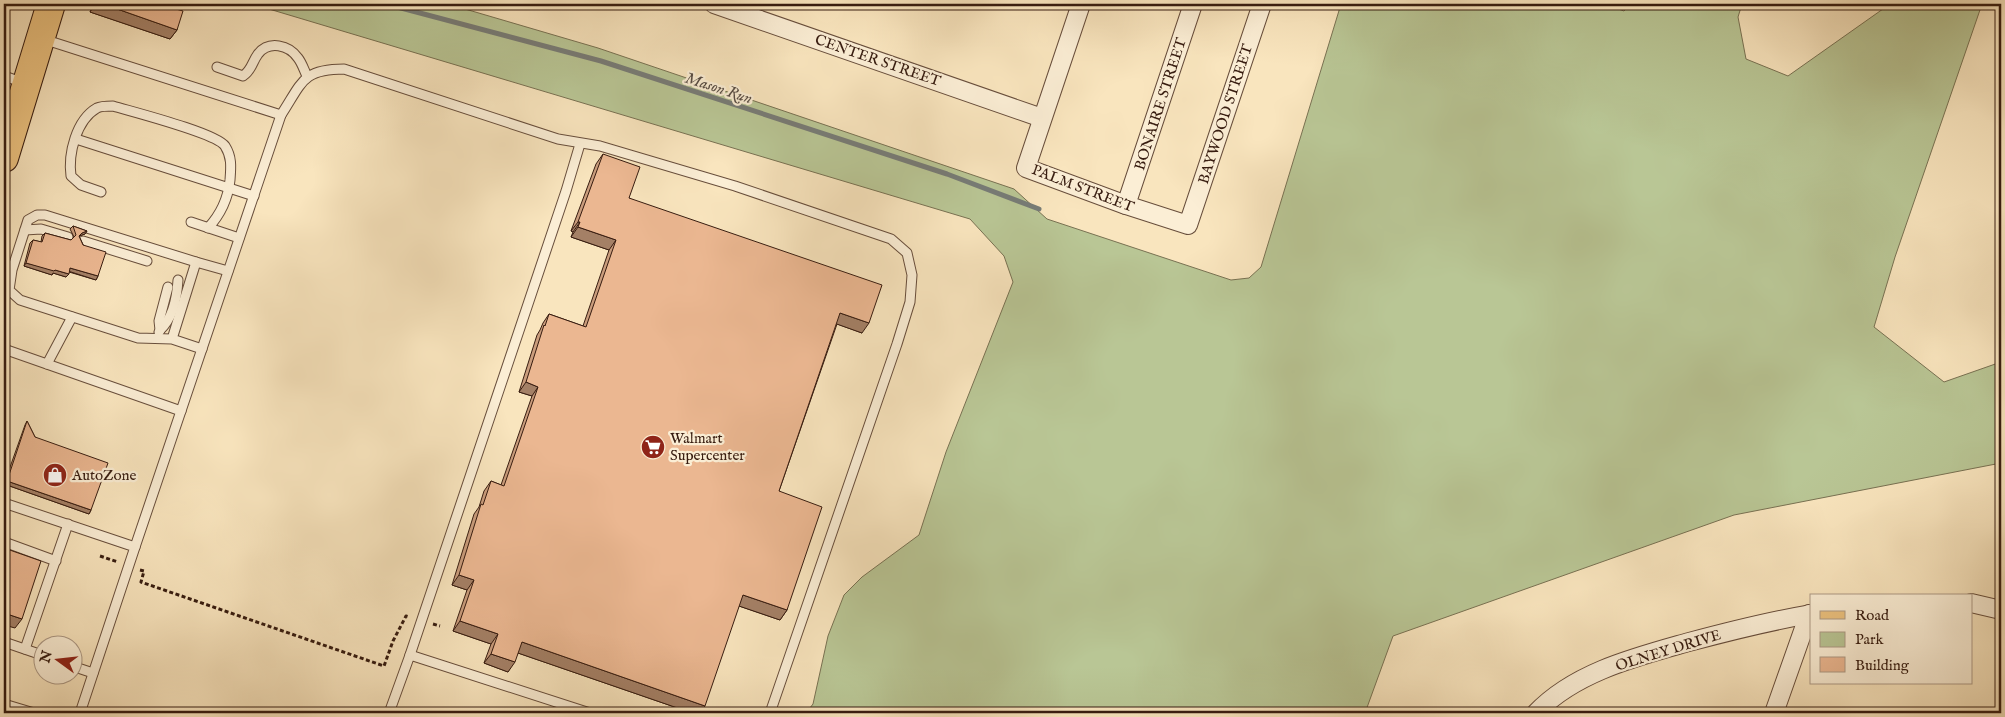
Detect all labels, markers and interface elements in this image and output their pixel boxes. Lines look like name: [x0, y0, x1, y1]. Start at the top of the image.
street label: CENTER STREET: [812, 30, 943, 91]
street label: BONAIRE STREET: [1130, 35, 1191, 173]
street label: BAYWOOD STREET: [1194, 42, 1257, 187]
water label: Mason Run: [682, 69, 755, 109]
street label: PALM STREET: [1029, 160, 1137, 217]
place label: Walmart Supercenter: [670, 429, 745, 465]
supermarket icon: Walmart Supercenter: [640, 434, 666, 460]
shop icon: AutoZone: [42, 462, 68, 488]
place label: AutoZone: [71, 466, 137, 485]
legend: [1810, 594, 1972, 684]
text: Road: [1855, 606, 1890, 625]
street label: OLNEY DRIVE: [1613, 625, 1723, 676]
text: Park: [1855, 630, 1885, 649]
north arrow: [32, 634, 82, 684]
text: N: [36, 649, 57, 666]
text: Building: [1855, 656, 1910, 675]

